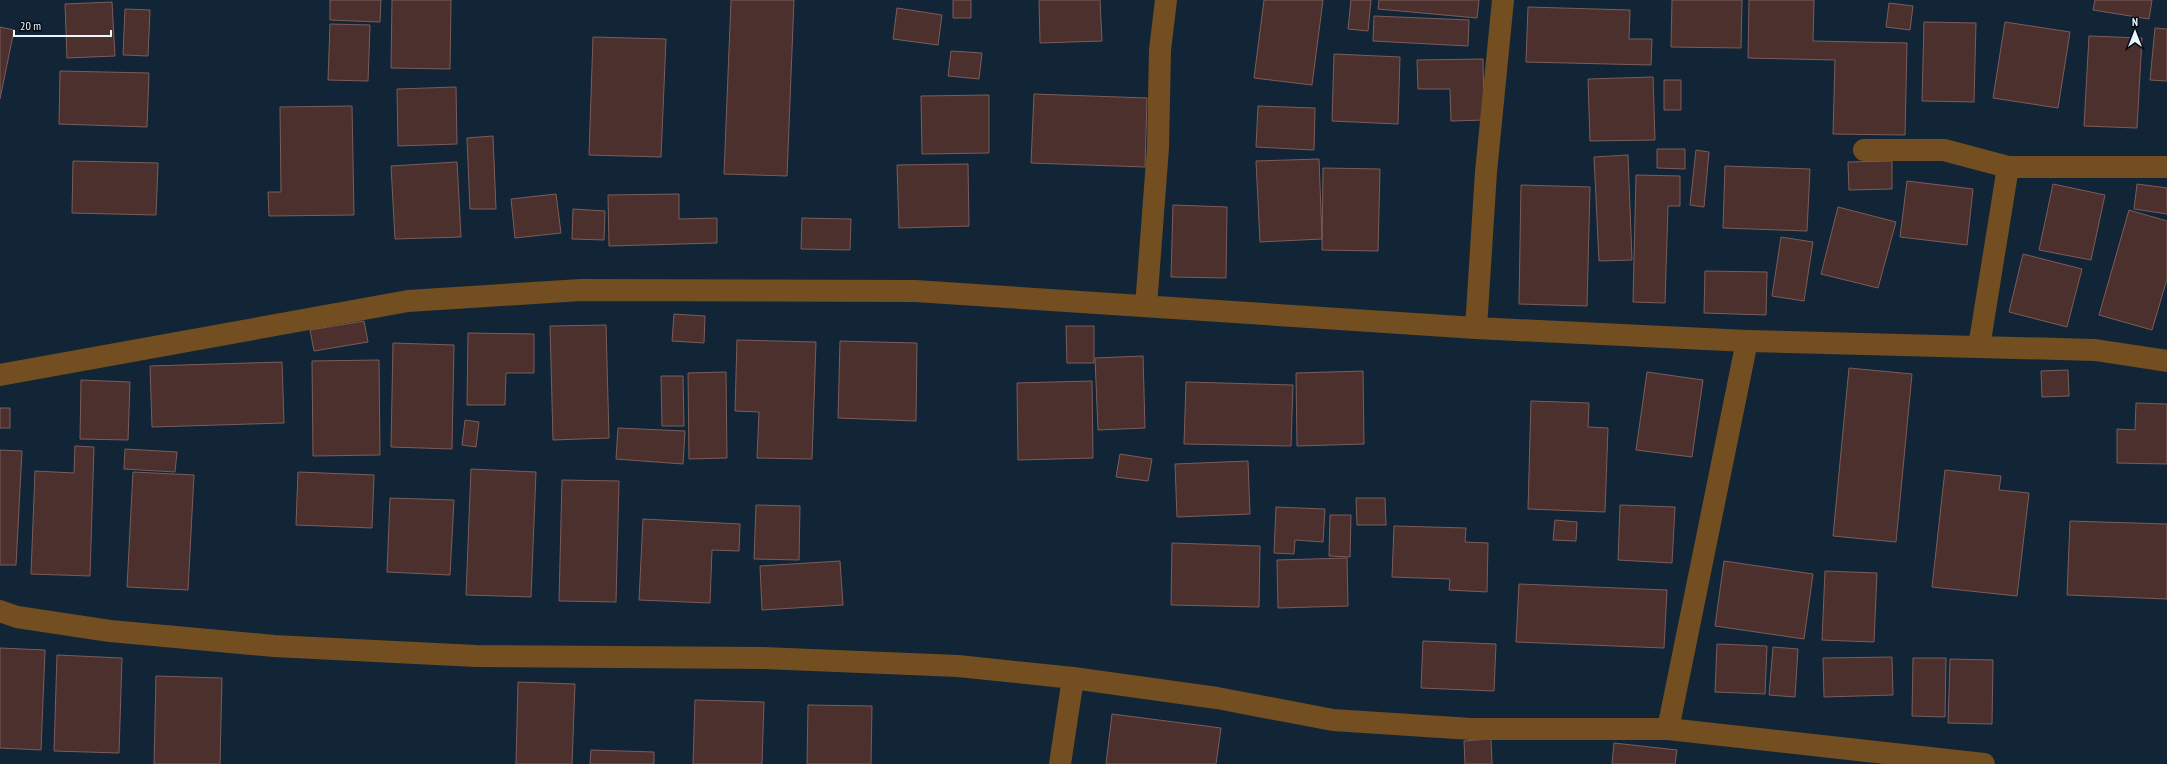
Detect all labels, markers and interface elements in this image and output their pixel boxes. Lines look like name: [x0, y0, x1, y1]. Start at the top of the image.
scale bar: [14, 12, 111, 38]
north arrow: [2115, 12, 2155, 52]
text: N: [2132, 15, 2138, 29]
text: 20 m: [20, 18, 41, 33]

